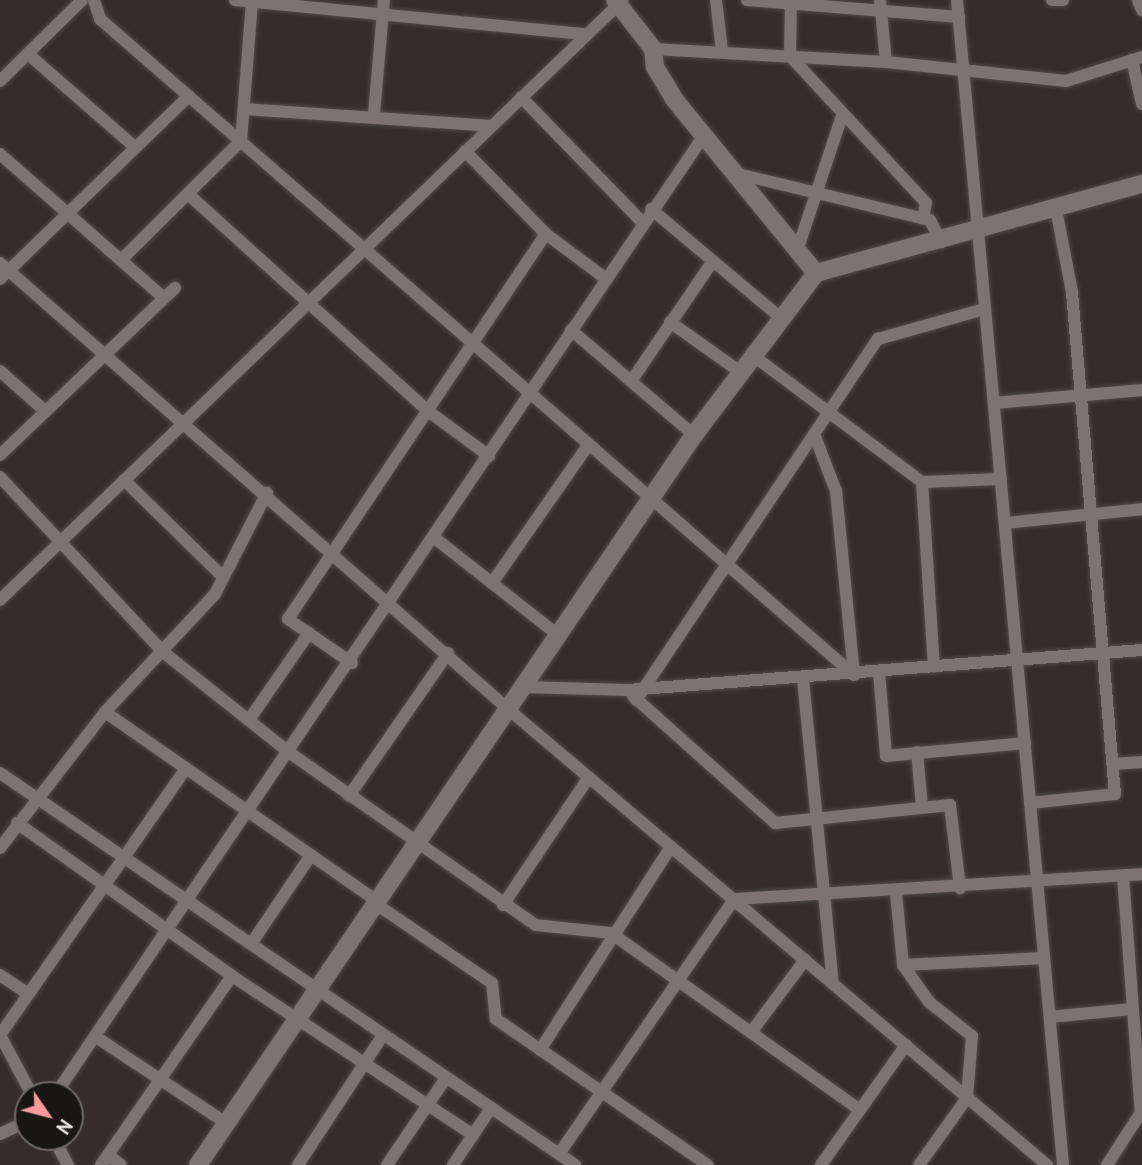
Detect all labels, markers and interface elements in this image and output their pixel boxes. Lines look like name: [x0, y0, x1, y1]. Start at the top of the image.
north arrow: [14, 1081, 84, 1151]
text: N: [51, 1115, 78, 1139]

